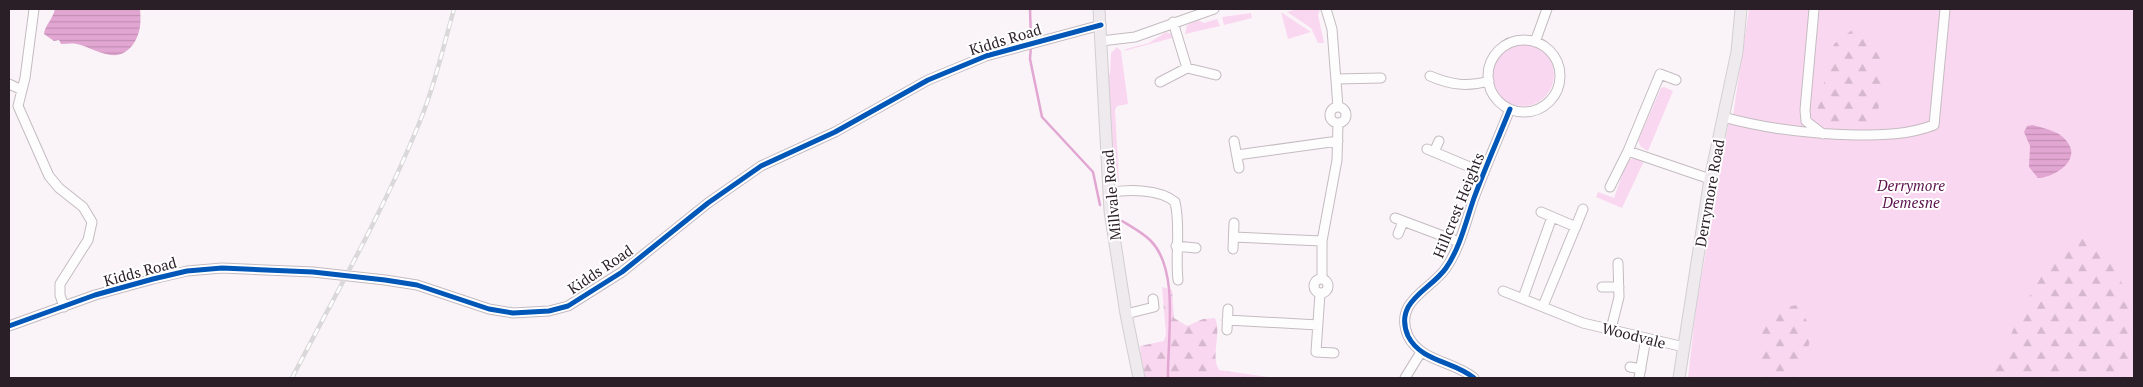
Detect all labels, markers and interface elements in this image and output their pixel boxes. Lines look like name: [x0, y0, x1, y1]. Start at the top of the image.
street label: Kidds Road: [966, 19, 1044, 59]
street label: Derrymore Road: [1690, 138, 1728, 248]
street label: Millvale Road: [1097, 149, 1125, 241]
street label: Hillcrest Heights: [1428, 149, 1488, 261]
park label: Derrymore Demesne: [1876, 175, 1945, 212]
street label: Kidds Road: [564, 240, 636, 298]
street label: Kidds Road: [101, 252, 179, 290]
street label: Woodvale: [1600, 317, 1668, 353]

